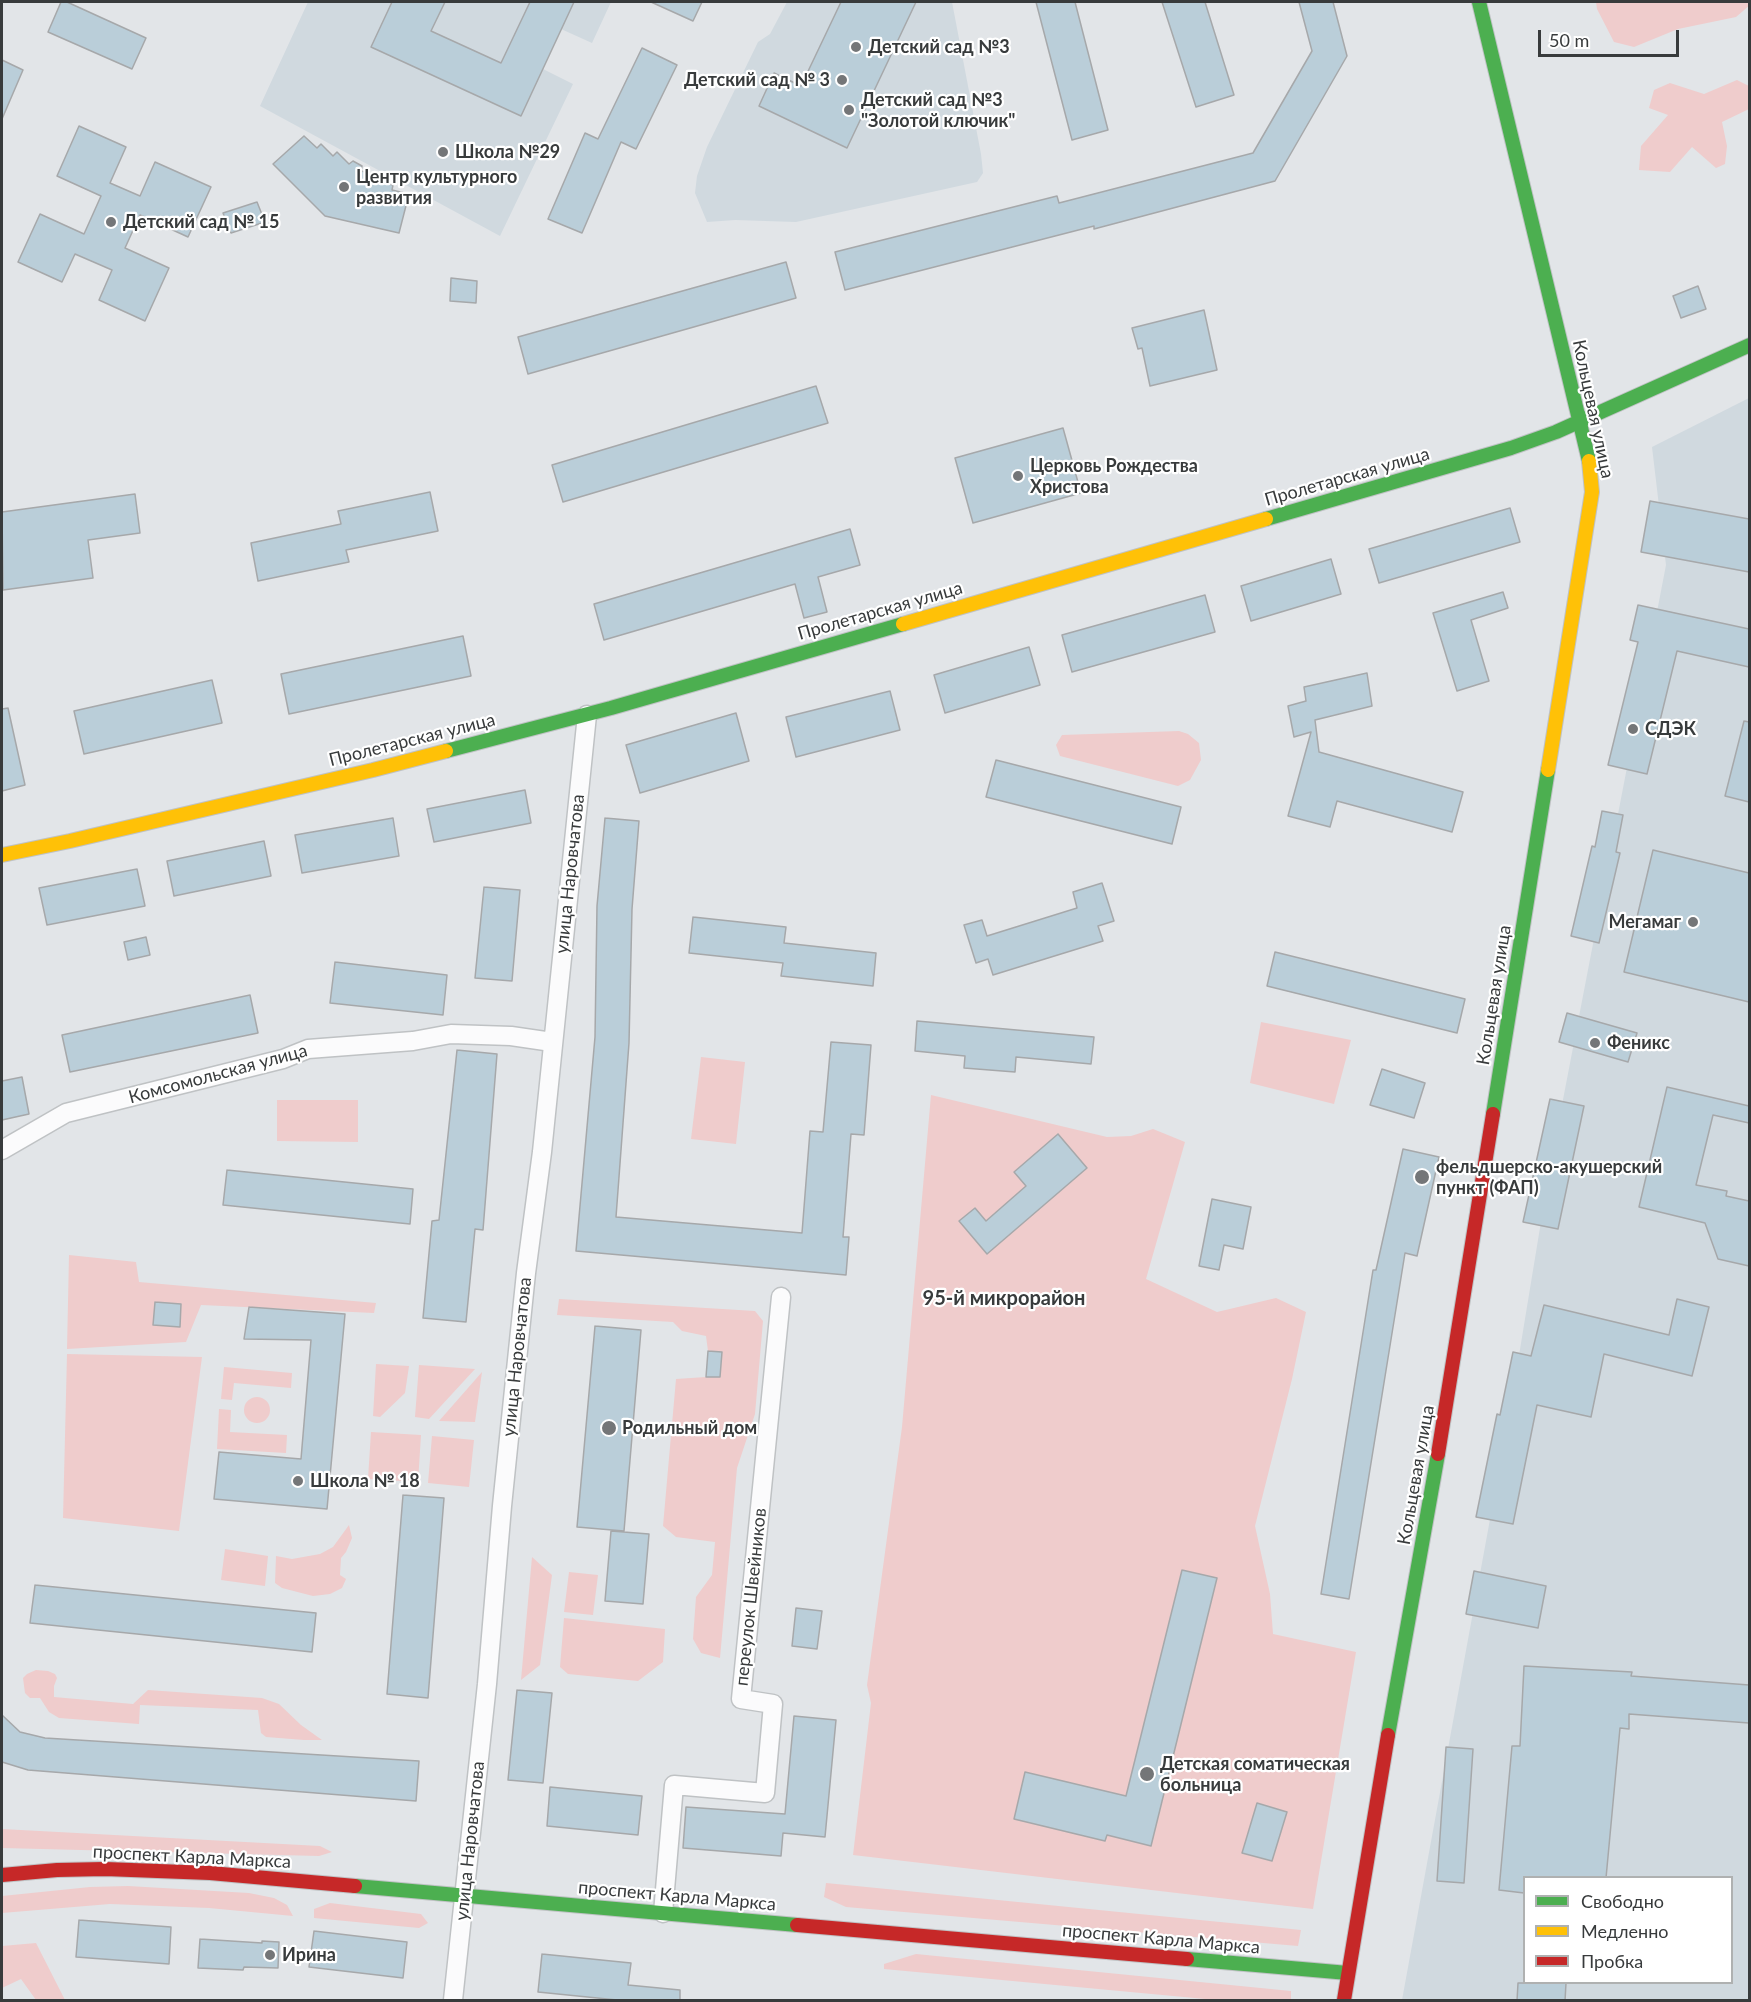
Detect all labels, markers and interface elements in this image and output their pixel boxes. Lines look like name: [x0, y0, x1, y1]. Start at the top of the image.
scale bar: [1541, 18, 1682, 56]
text: 50 m: [1549, 29, 1589, 51]
place label: Детский сад №3: [868, 36, 1010, 58]
marker: Детский сад №3: [849, 40, 863, 54]
place label: Детский сад № 3: [684, 69, 830, 91]
marker: Детский сад № 3: [835, 73, 849, 87]
place label: Детский сад №3 "Золотой ключик": [861, 89, 1015, 132]
marker: Детский сад №3 "Золотой ключик": [842, 103, 856, 117]
place label: Школа №29: [455, 141, 560, 163]
marker: Школа №29: [436, 145, 450, 159]
place label: Центр культурного развития: [356, 166, 517, 208]
marker: Центр культурного развития: [337, 180, 351, 194]
place label: Детский сад № 15: [123, 211, 279, 233]
marker: Детский сад № 15: [104, 215, 118, 229]
street label: Кольцевая улица: [1568, 338, 1618, 480]
street label: Пролетарская улица: [1262, 443, 1432, 511]
place label: Церковь Рождества Христова: [1030, 455, 1198, 498]
marker: Церковь Рождества Христова: [1011, 469, 1025, 483]
street label: Пролетарская улица: [795, 577, 965, 645]
street label: Пролетарская улица: [327, 709, 497, 771]
place label: СДЭК: [1645, 718, 1696, 740]
marker: СДЭК: [1626, 722, 1640, 736]
street label: улица Наровчатова: [551, 793, 589, 955]
place label: Мегамаг: [1608, 911, 1681, 933]
marker: Мегамаг: [1686, 915, 1700, 929]
street label: Кольцевая улица: [1472, 924, 1516, 1066]
place label: Феникс: [1607, 1032, 1670, 1054]
marker: Феникс: [1588, 1036, 1602, 1050]
street label: Комсомольская улица: [126, 1040, 310, 1108]
place label: фельдшерско-акушерский пункт (ФАП): [1436, 1156, 1662, 1198]
marker: фельдшерско-акушерский пункт (ФАП): [1413, 1168, 1431, 1186]
street label: улица Наровчатова: [498, 1276, 536, 1438]
district label: 95-й микрорайон: [923, 1287, 1085, 1311]
street label: Кольцевая улица: [1393, 1404, 1439, 1546]
place label: Родильный дом: [622, 1417, 757, 1439]
marker: Родильный дом: [600, 1419, 618, 1437]
place label: Школа № 18: [310, 1470, 420, 1492]
marker: Школа № 18: [291, 1474, 305, 1488]
street label: переулок Швейников: [731, 1507, 771, 1687]
place label: Детская соматическая больница: [1160, 1753, 1350, 1796]
street label: улица Наровчатова: [451, 1760, 489, 1922]
marker: Детская соматическая больница: [1138, 1765, 1156, 1783]
street label: проспект Карла Маркса: [92, 1841, 292, 1873]
legend: [1523, 1876, 1733, 1984]
street label: проспект Карла Маркса: [577, 1877, 777, 1915]
text: Свободно: [1581, 1890, 1664, 1912]
street label: проспект Карла Маркса: [1061, 1920, 1261, 1958]
text: Медленно: [1581, 1920, 1669, 1942]
place label: Ирина: [282, 1944, 336, 1966]
marker: Ирина: [263, 1948, 277, 1962]
text: Пробка: [1581, 1950, 1643, 1972]

